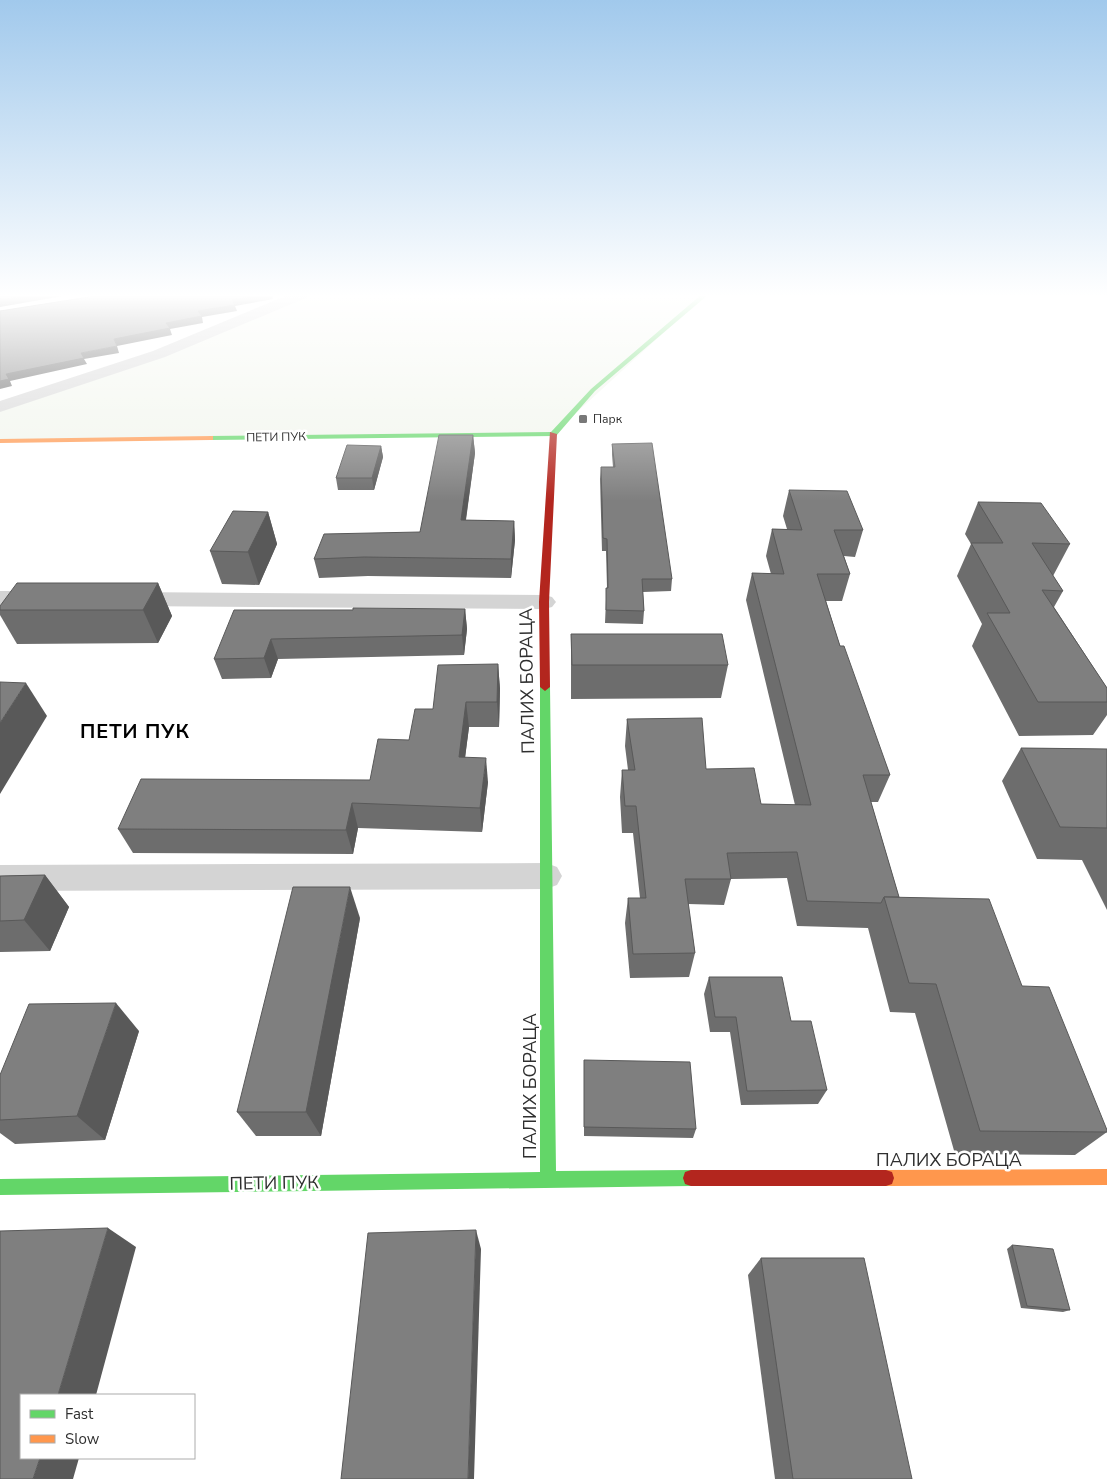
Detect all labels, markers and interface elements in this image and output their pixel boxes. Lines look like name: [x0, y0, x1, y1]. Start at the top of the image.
place label: Парк: [593, 411, 623, 427]
marker: Парк: [577, 413, 589, 425]
street label: ПЕТИ ПУК: [246, 428, 306, 446]
street label: ПАЛИХ БОРАЦА: [514, 608, 540, 754]
district label: ПЕТИ ПУК: [80, 718, 190, 745]
street label: ПАЛИХ БОРАЦА: [518, 1013, 542, 1159]
street label: ПАЛИХ БОРАЦА: [876, 1148, 1022, 1172]
street label: ПЕТИ ПУК: [229, 1170, 319, 1196]
legend: [20, 1394, 195, 1459]
text: Fast: [65, 1404, 94, 1424]
text: Slow: [65, 1429, 100, 1449]

